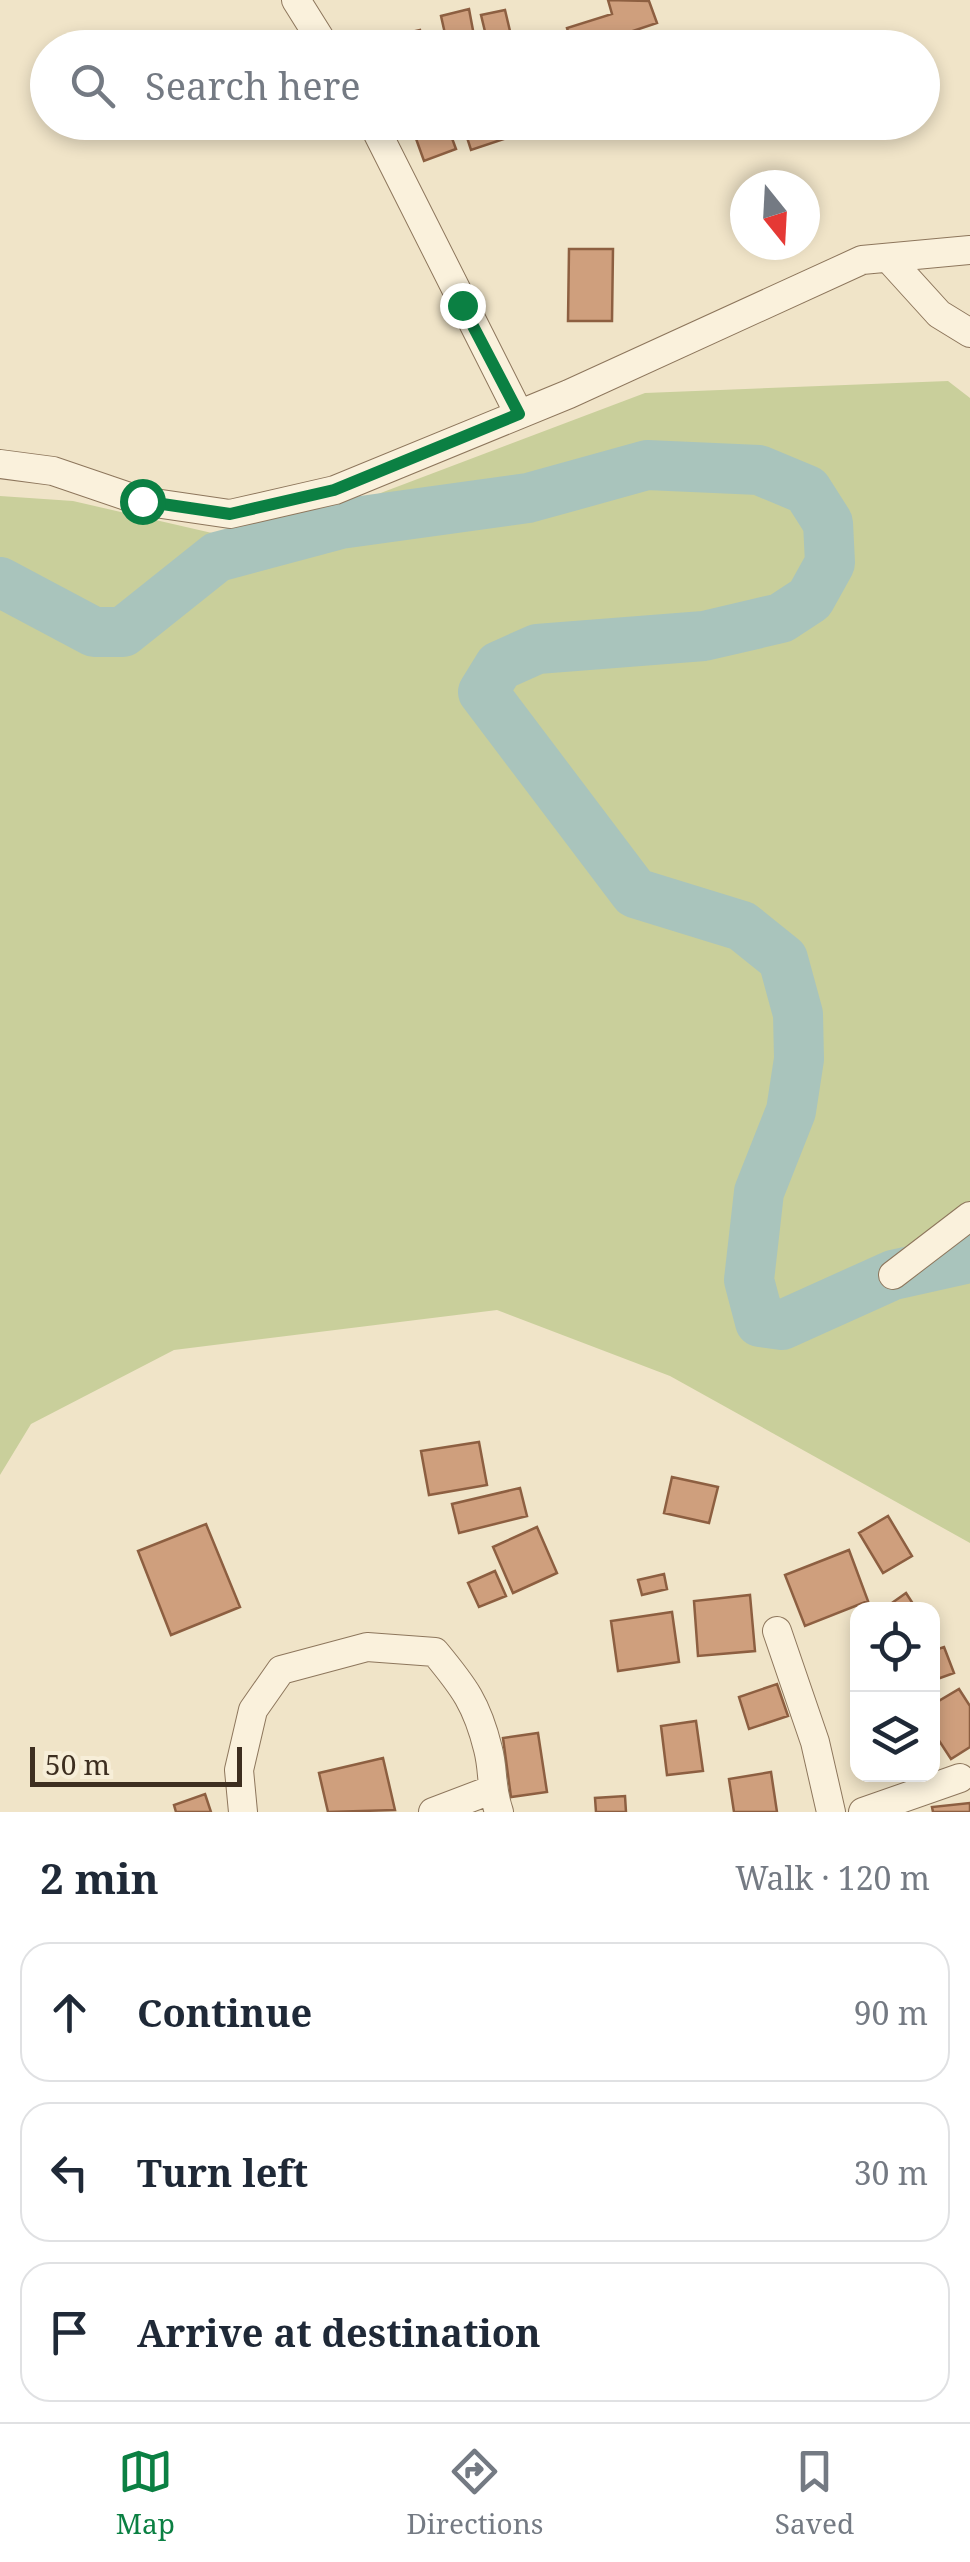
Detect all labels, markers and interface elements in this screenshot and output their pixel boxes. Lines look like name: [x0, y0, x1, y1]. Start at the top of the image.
search box: [30, 30, 940, 140]
icon: search: [65, 58, 120, 113]
text: Search here: [145, 59, 361, 111]
north arrow: [730, 170, 820, 260]
route end: [440, 283, 486, 329]
route start: [120, 479, 166, 525]
map controls: [850, 1602, 940, 1782]
button: locate: [850, 1602, 940, 1692]
button: layers: [850, 1692, 940, 1782]
scale bar: [30, 1742, 242, 1786]
text: 50 m: [45, 1745, 110, 1783]
text: 2 min: [40, 1849, 159, 1906]
text: Walk · 120 m: [735, 1856, 930, 1899]
icon: ahead: [42, 1985, 97, 2040]
text: Continue: [137, 1986, 312, 2038]
text: 90 m: [854, 1991, 928, 2034]
icon: left: [42, 2145, 97, 2200]
text: Turn left: [137, 2146, 308, 2198]
text: 30 m: [854, 2151, 928, 2194]
icon: arrive: [42, 2305, 97, 2360]
text: Arrive at destination: [137, 2306, 541, 2358]
tab: Map: [116, 2444, 175, 2542]
tab: Directions: [406, 2444, 543, 2542]
tab: Saved: [775, 2444, 854, 2542]

